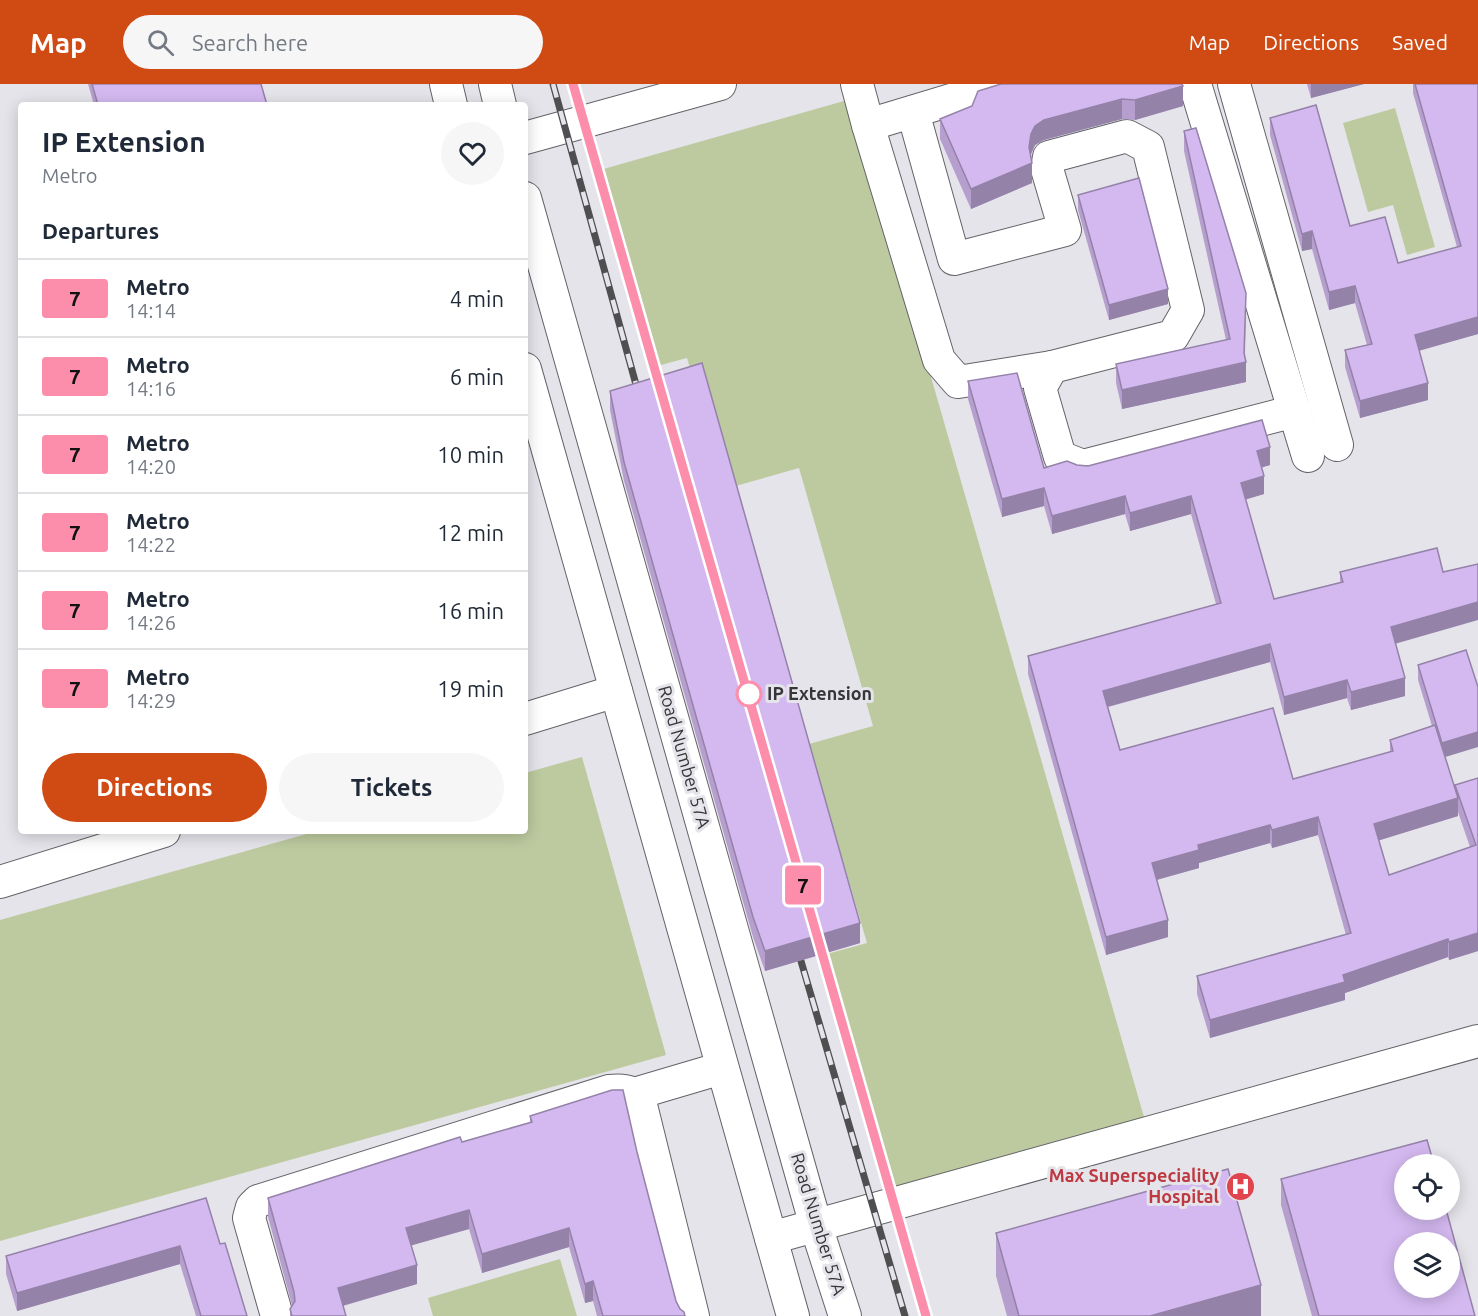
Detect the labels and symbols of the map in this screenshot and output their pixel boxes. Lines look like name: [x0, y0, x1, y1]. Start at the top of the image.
marker: IP Extension: [736, 681, 762, 707]
street label: Road Number 57A: [655, 683, 715, 831]
place label: IP Extension: [767, 683, 872, 703]
line badge: 7: [784, 866, 822, 904]
street label: Road Number 57A: [788, 1150, 850, 1298]
place label: Max Superspeciality Hospital: [1049, 1165, 1220, 1206]
hospital icon: Max Superspeciality Hospital: [1224, 1170, 1256, 1202]

